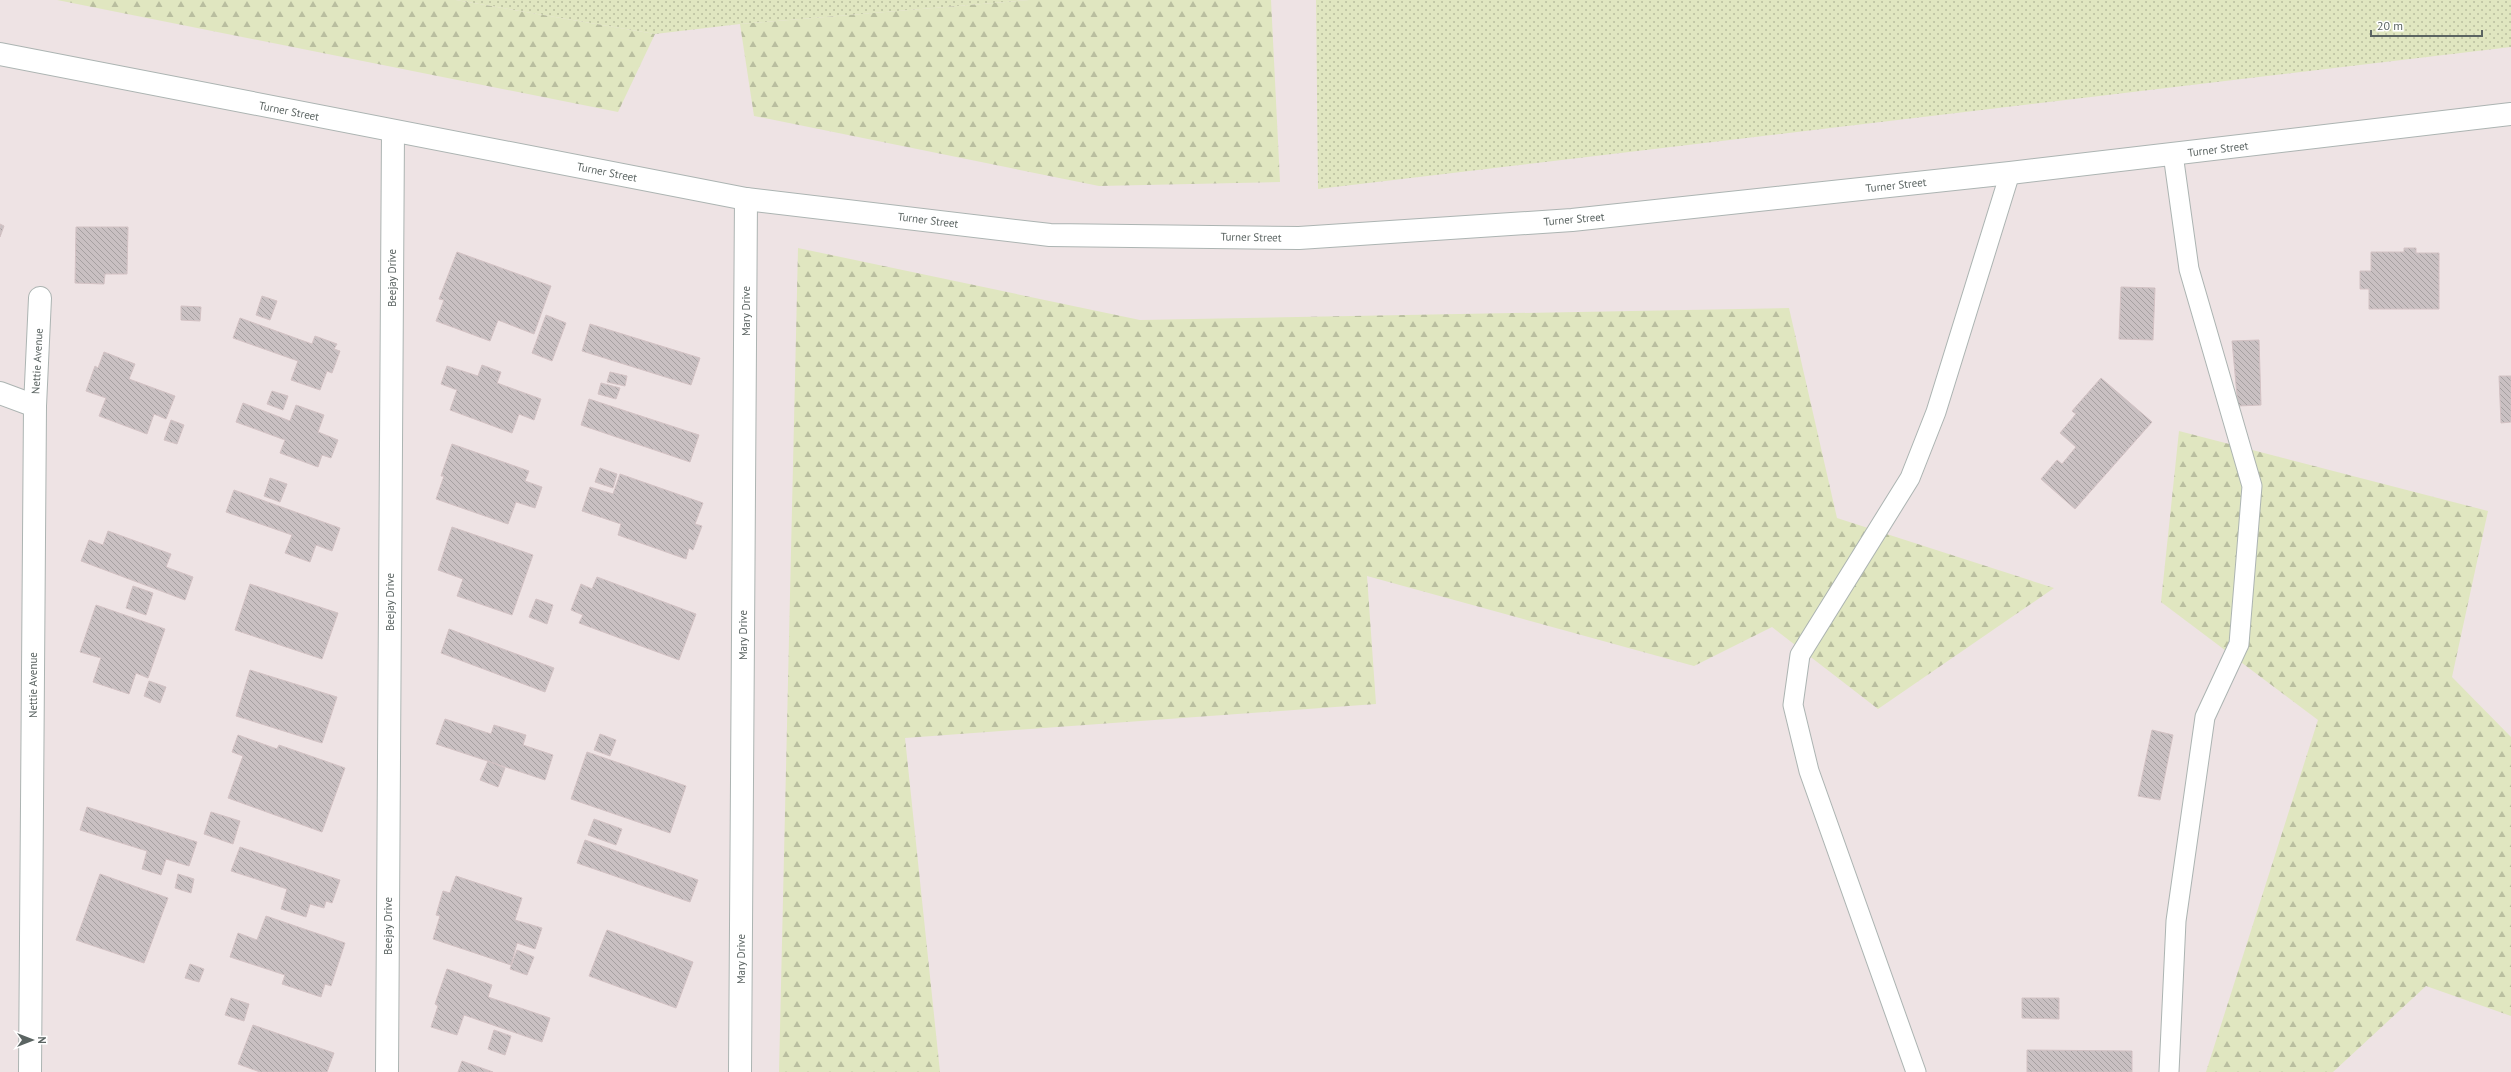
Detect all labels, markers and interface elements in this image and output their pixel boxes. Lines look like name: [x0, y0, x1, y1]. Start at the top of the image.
scale bar: [2371, 12, 2482, 38]
text: 20 m: [2377, 18, 2403, 33]
street label: Turner Street: [258, 98, 321, 124]
street label: Turner Street: [2187, 138, 2249, 160]
street label: Turner Street: [576, 159, 639, 185]
street label: Turner Street: [1865, 175, 1927, 195]
street label: Turner Street: [897, 209, 959, 231]
street label: Turner Street: [1543, 209, 1605, 229]
street label: Turner Street: [1220, 229, 1282, 245]
street label: Beejay Drive: [385, 248, 399, 307]
street label: Mary Drive: [739, 285, 753, 336]
street label: Nettie Avenue: [28, 327, 46, 394]
street label: Beejay Drive: [383, 572, 397, 631]
street label: Mary Drive: [736, 609, 750, 660]
street label: Nettie Avenue: [26, 652, 40, 718]
street label: Beejay Drive: [381, 896, 395, 955]
street label: Mary Drive: [734, 933, 748, 984]
north arrow: [12, 1020, 52, 1060]
text: N: [35, 1036, 49, 1044]

